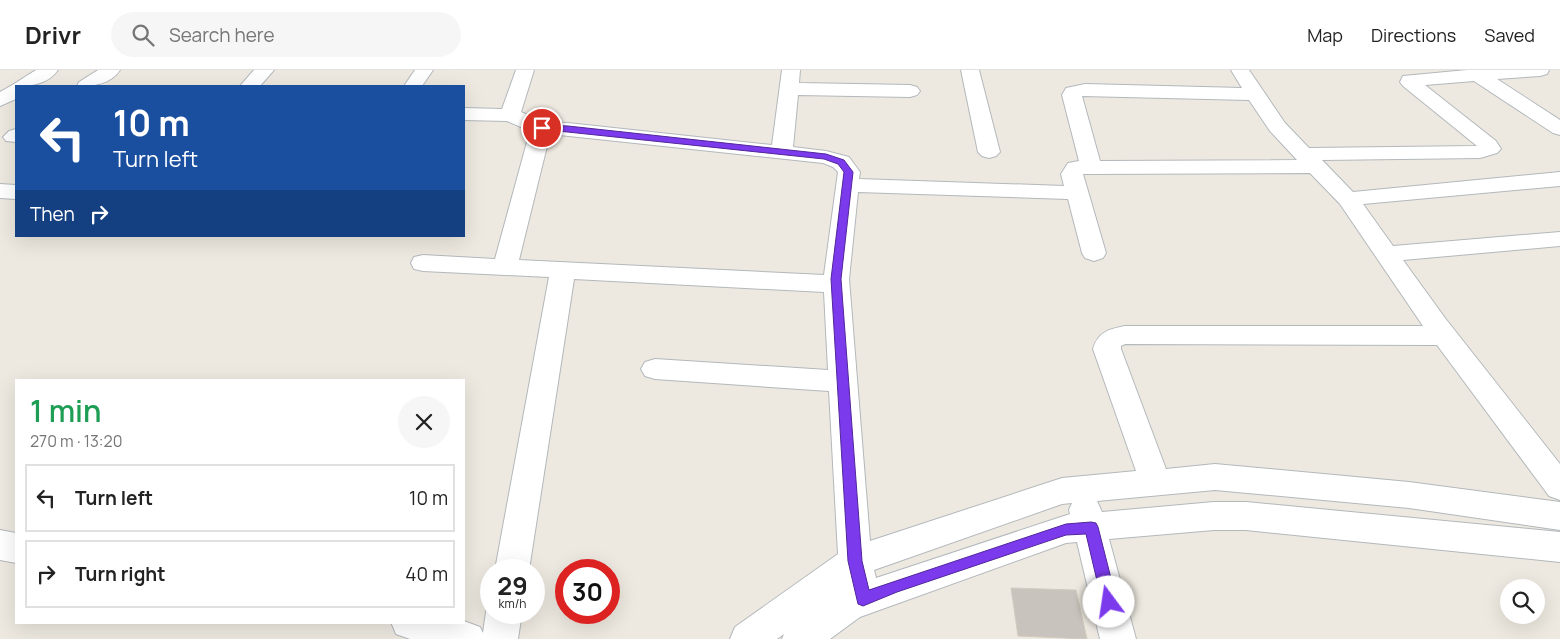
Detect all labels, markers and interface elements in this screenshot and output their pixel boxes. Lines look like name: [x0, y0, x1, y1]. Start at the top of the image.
search box: [111, 12, 461, 57]
text: Drivr: [25, 18, 81, 51]
icon: search: [129, 21, 157, 49]
text: Search here: [169, 22, 275, 48]
text: Map: [1307, 23, 1343, 47]
text: Directions: [1371, 23, 1456, 47]
text: Saved: [1484, 23, 1535, 47]
text: 10 m: [113, 99, 190, 147]
icon: left: [30, 105, 95, 170]
pin: [521, 107, 563, 149]
icon: arrive: [528, 114, 556, 142]
text: Turn left: [113, 144, 198, 174]
icon: right: [85, 200, 113, 228]
text: Then: [30, 201, 75, 227]
text: 1 min: [30, 390, 102, 431]
button: close: [398, 396, 450, 448]
text: 270 m · 13:20: [30, 430, 122, 452]
icon: left: [32, 484, 60, 512]
text: Turn left: [75, 485, 153, 511]
text: 10 m: [409, 485, 448, 511]
speed limit sign: 30: [555, 559, 620, 624]
icon: right: [32, 560, 60, 588]
text: Turn right: [75, 561, 165, 587]
text: 40 m: [405, 561, 448, 587]
text: 29: [497, 568, 528, 603]
position arrow: [1082, 575, 1134, 627]
map controls: [1500, 579, 1545, 624]
button: search: [1500, 579, 1545, 624]
text: km/h: [499, 595, 526, 612]

